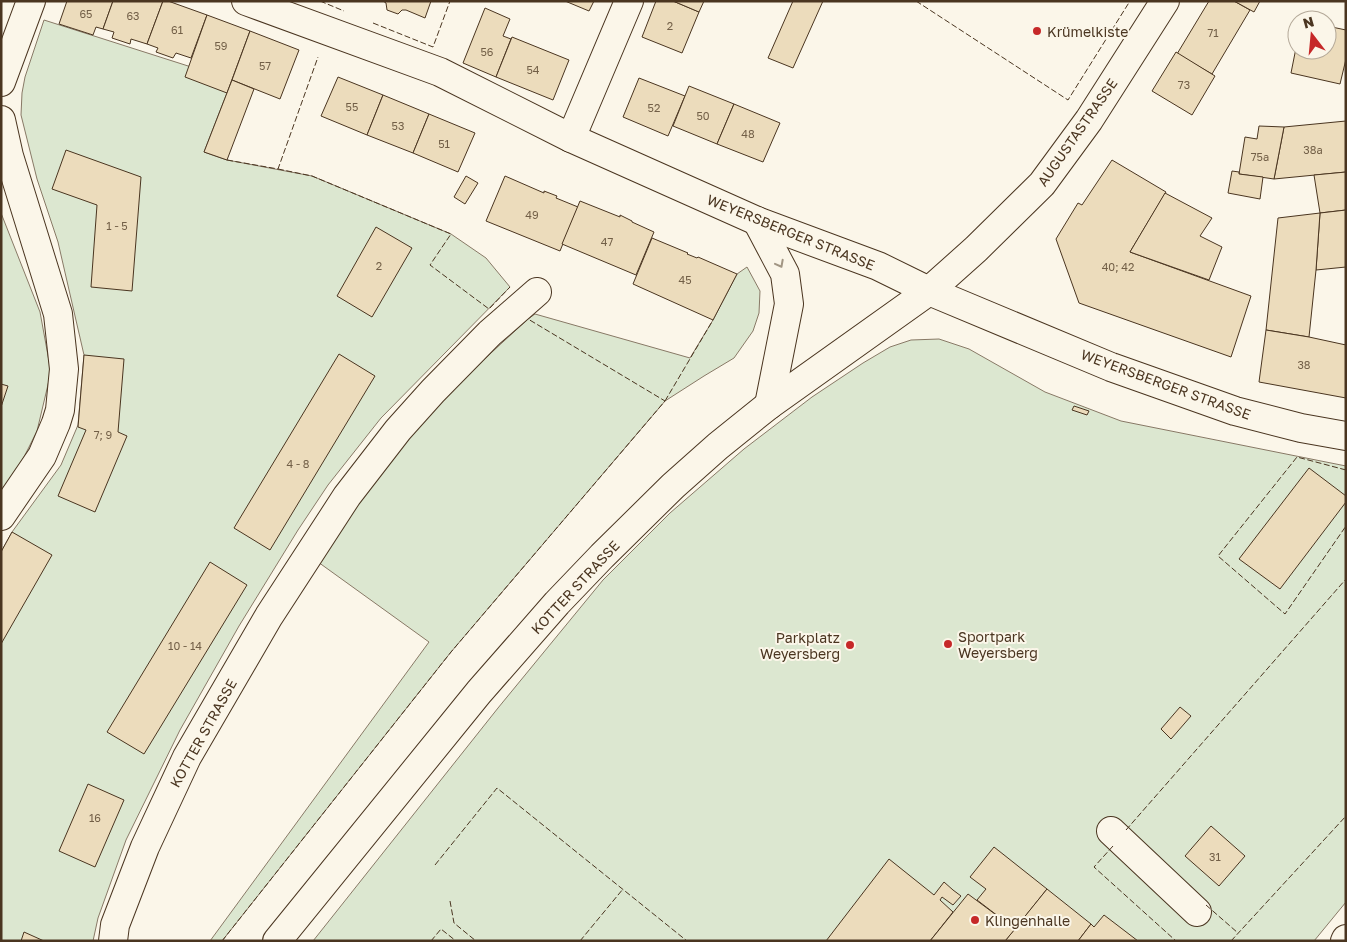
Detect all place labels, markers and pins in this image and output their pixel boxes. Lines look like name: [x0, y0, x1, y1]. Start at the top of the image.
place label: Krümelkiste: [1047, 23, 1128, 40]
marker: Krümelkiste: [1031, 25, 1043, 37]
place label: Sportpark Weyersberg: [958, 628, 1038, 661]
place label: Parkplatz Weyersberg: [760, 629, 840, 662]
marker: Sportpark Weyersberg: [942, 638, 954, 650]
marker: Parkplatz Weyersberg: [844, 639, 856, 651]
place label: Klingenhalle: [985, 912, 1070, 929]
marker: Klingenhalle: [969, 914, 981, 926]

